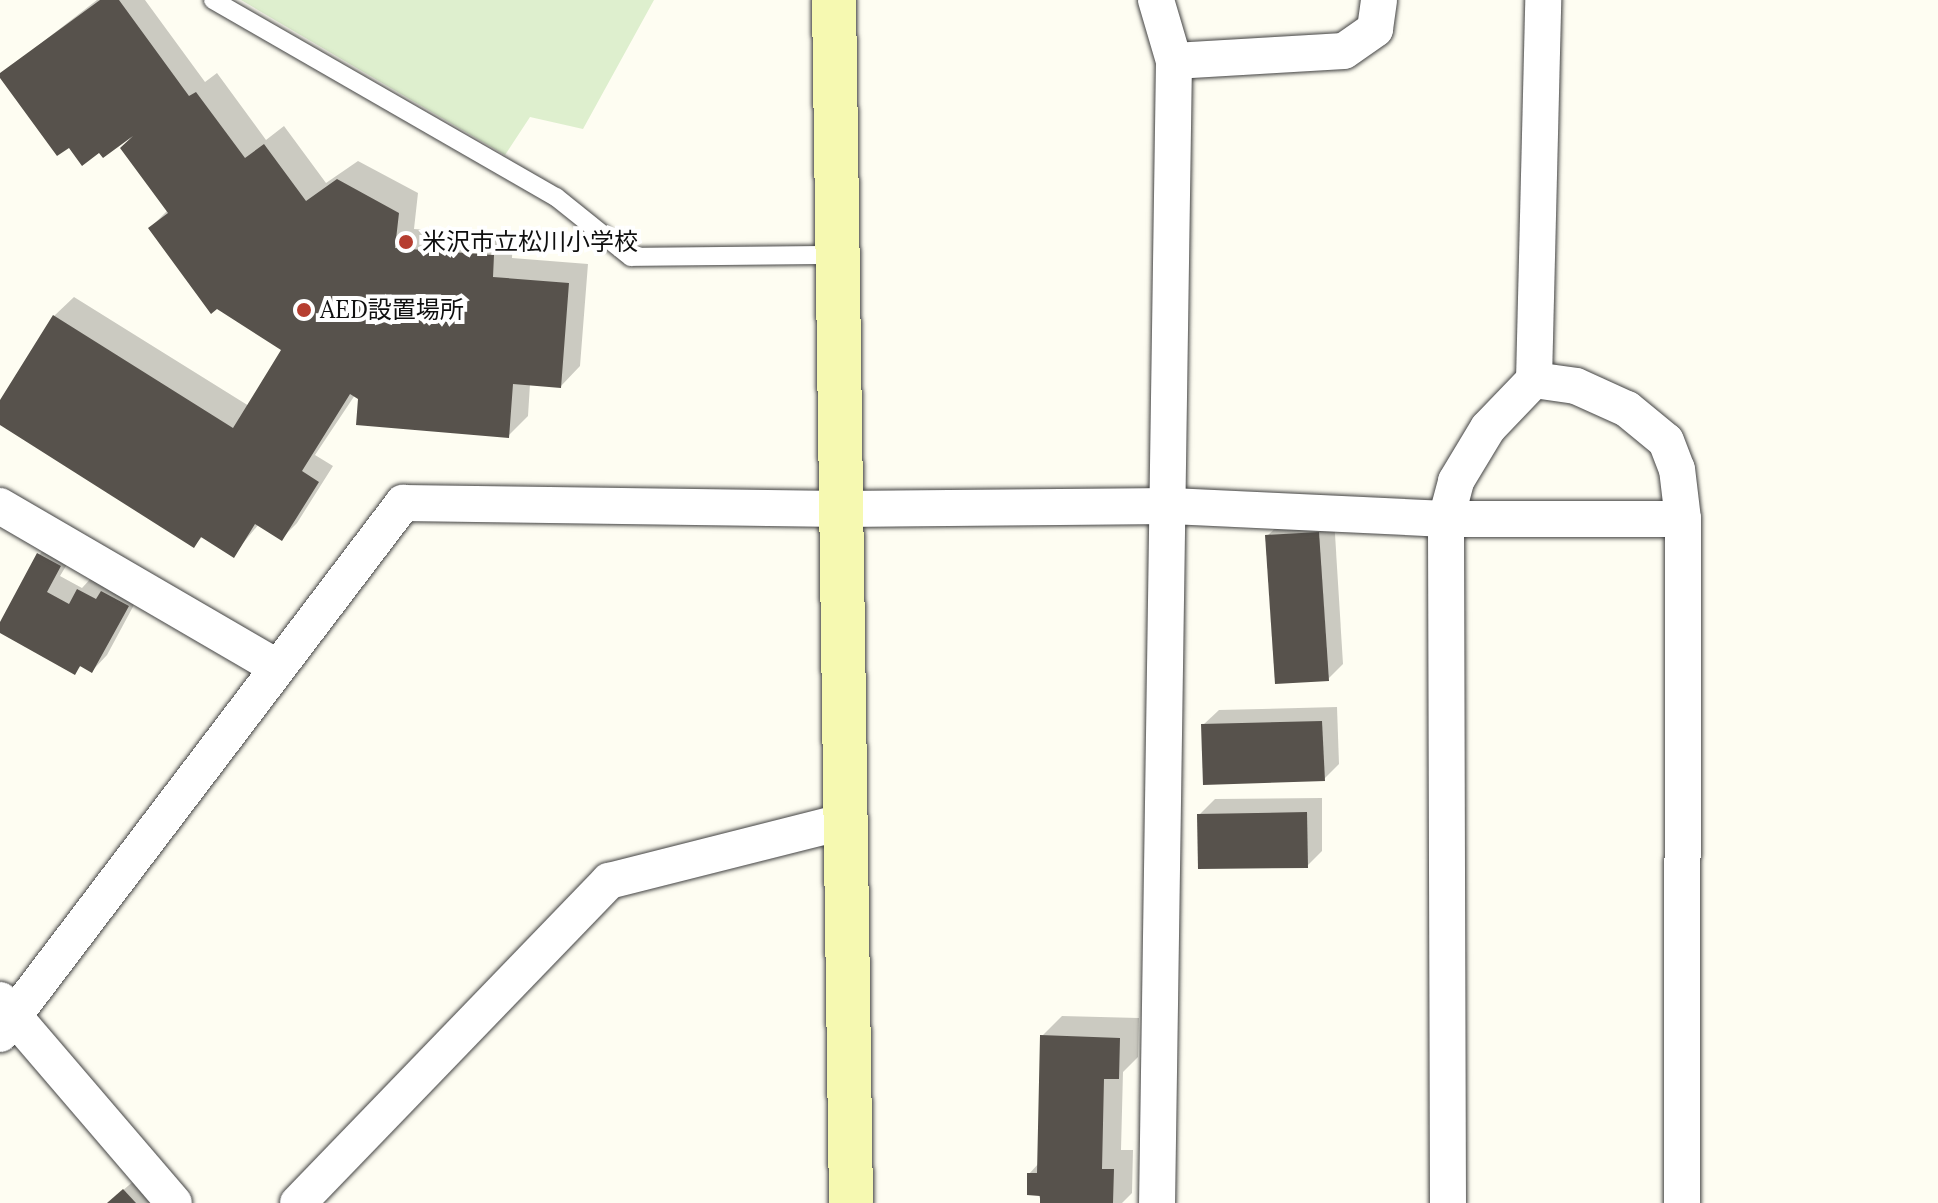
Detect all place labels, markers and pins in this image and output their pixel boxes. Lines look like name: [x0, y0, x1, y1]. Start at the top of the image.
place label: 米沢市立松川小学校: [422, 228, 638, 256]
marker: 米沢市立松川小学校: [397, 233, 415, 251]
place label: AED設置場所: [320, 296, 464, 324]
marker: AED設置場所: [295, 301, 313, 319]

